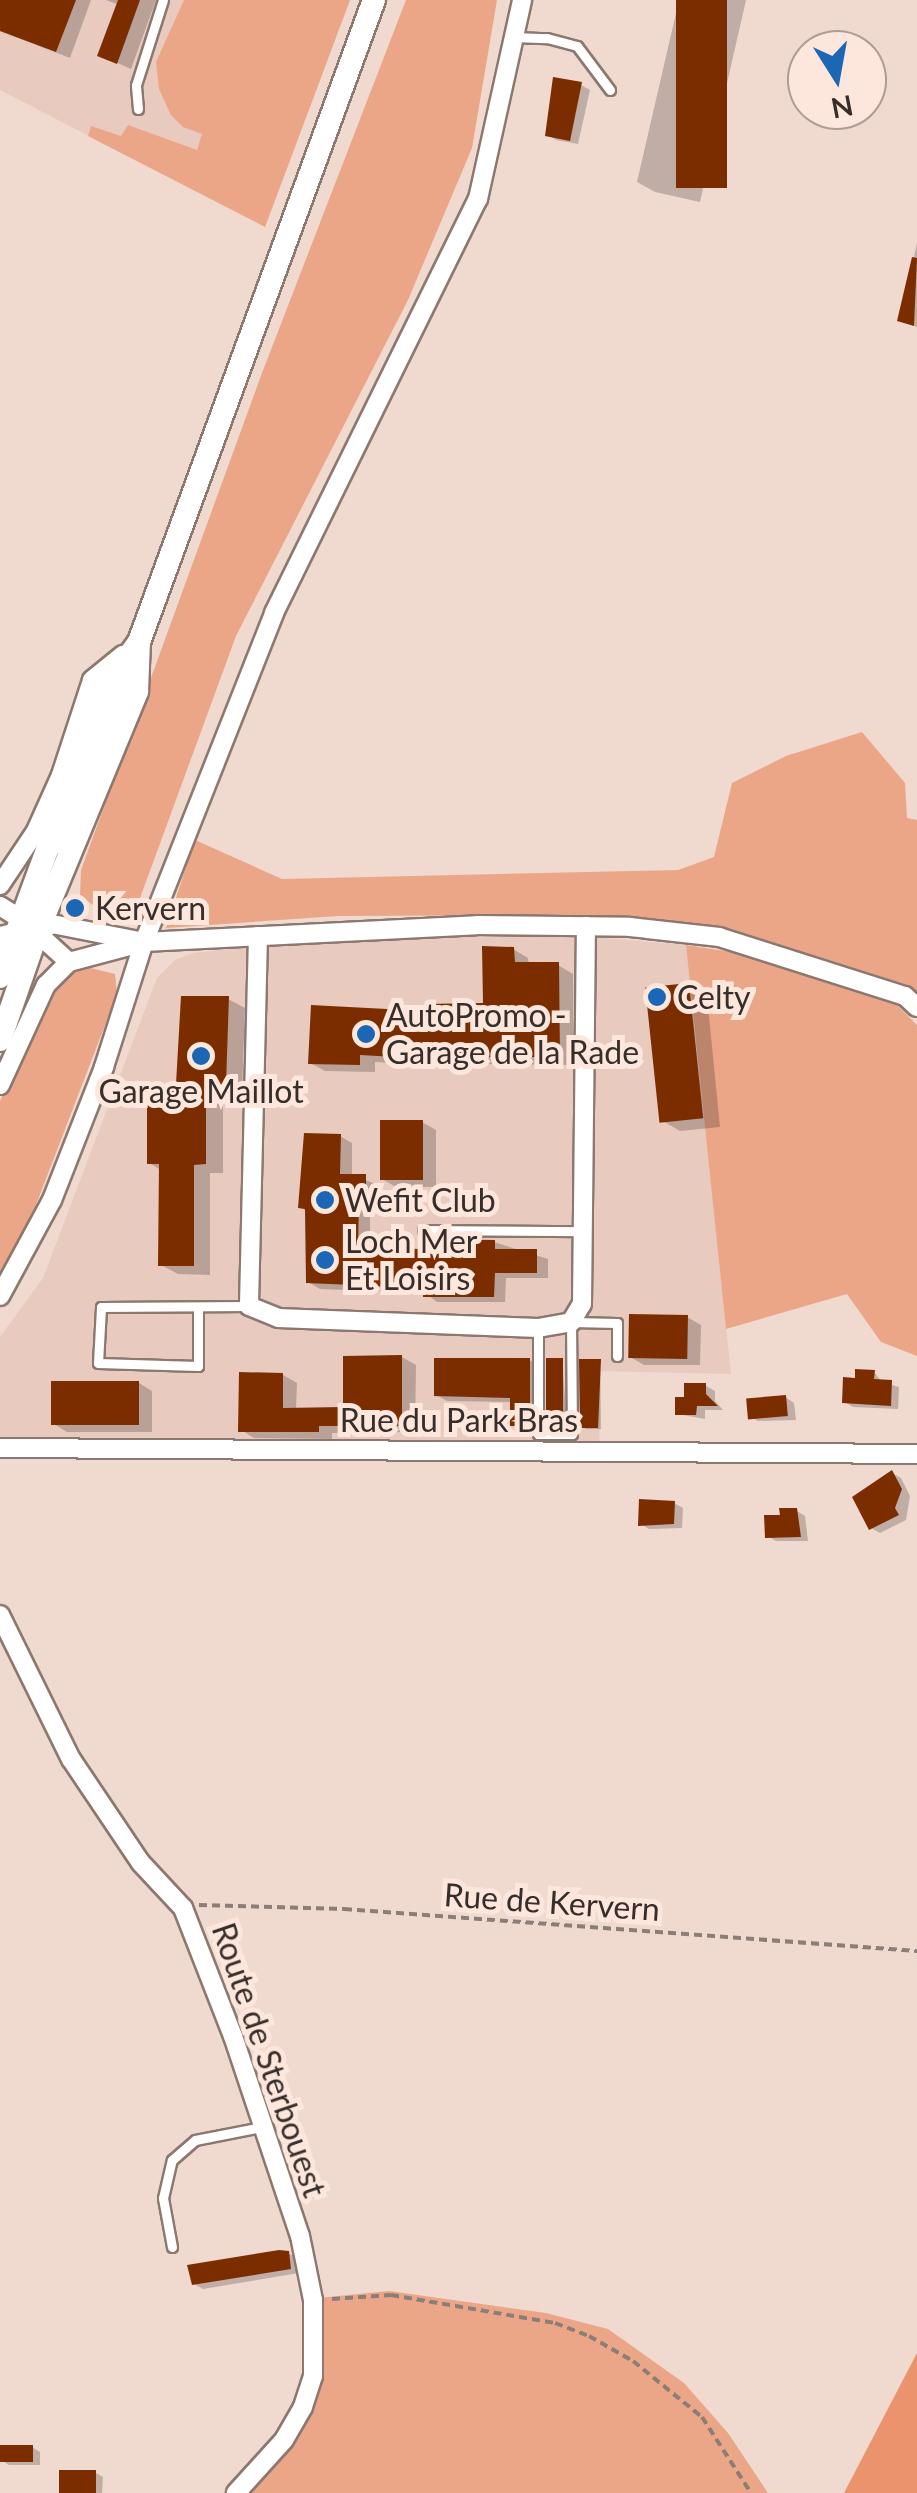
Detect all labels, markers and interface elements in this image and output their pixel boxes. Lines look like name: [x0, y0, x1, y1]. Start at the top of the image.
north arrow: [787, 30, 887, 130]
text: N: [829, 89, 856, 126]
place label: Kervern: [95, 889, 206, 927]
marker: Kervern: [64, 897, 86, 919]
place label: Celty: [677, 978, 750, 1016]
marker: Celty: [646, 986, 668, 1008]
place label: AutoPromo - Garage de la Rade: [386, 997, 639, 1072]
marker: AutoPromo - Garage de la Rade: [355, 1023, 377, 1045]
marker: Garage Maillot: [190, 1045, 212, 1067]
place label: Garage Maillot: [98, 1072, 304, 1110]
place label: Wefit Club: [345, 1181, 496, 1219]
marker: Wefit Club: [314, 1189, 336, 1211]
place label: Loch Mer Et Loisirs: [345, 1223, 477, 1298]
marker: Loch Mer Et Loisirs: [314, 1249, 336, 1271]
street label: Rue du Park Bras: [340, 1401, 578, 1439]
street label: Rue de Kervern: [443, 1875, 661, 1929]
street label: Route de Sterbouest: [204, 1918, 334, 2202]

